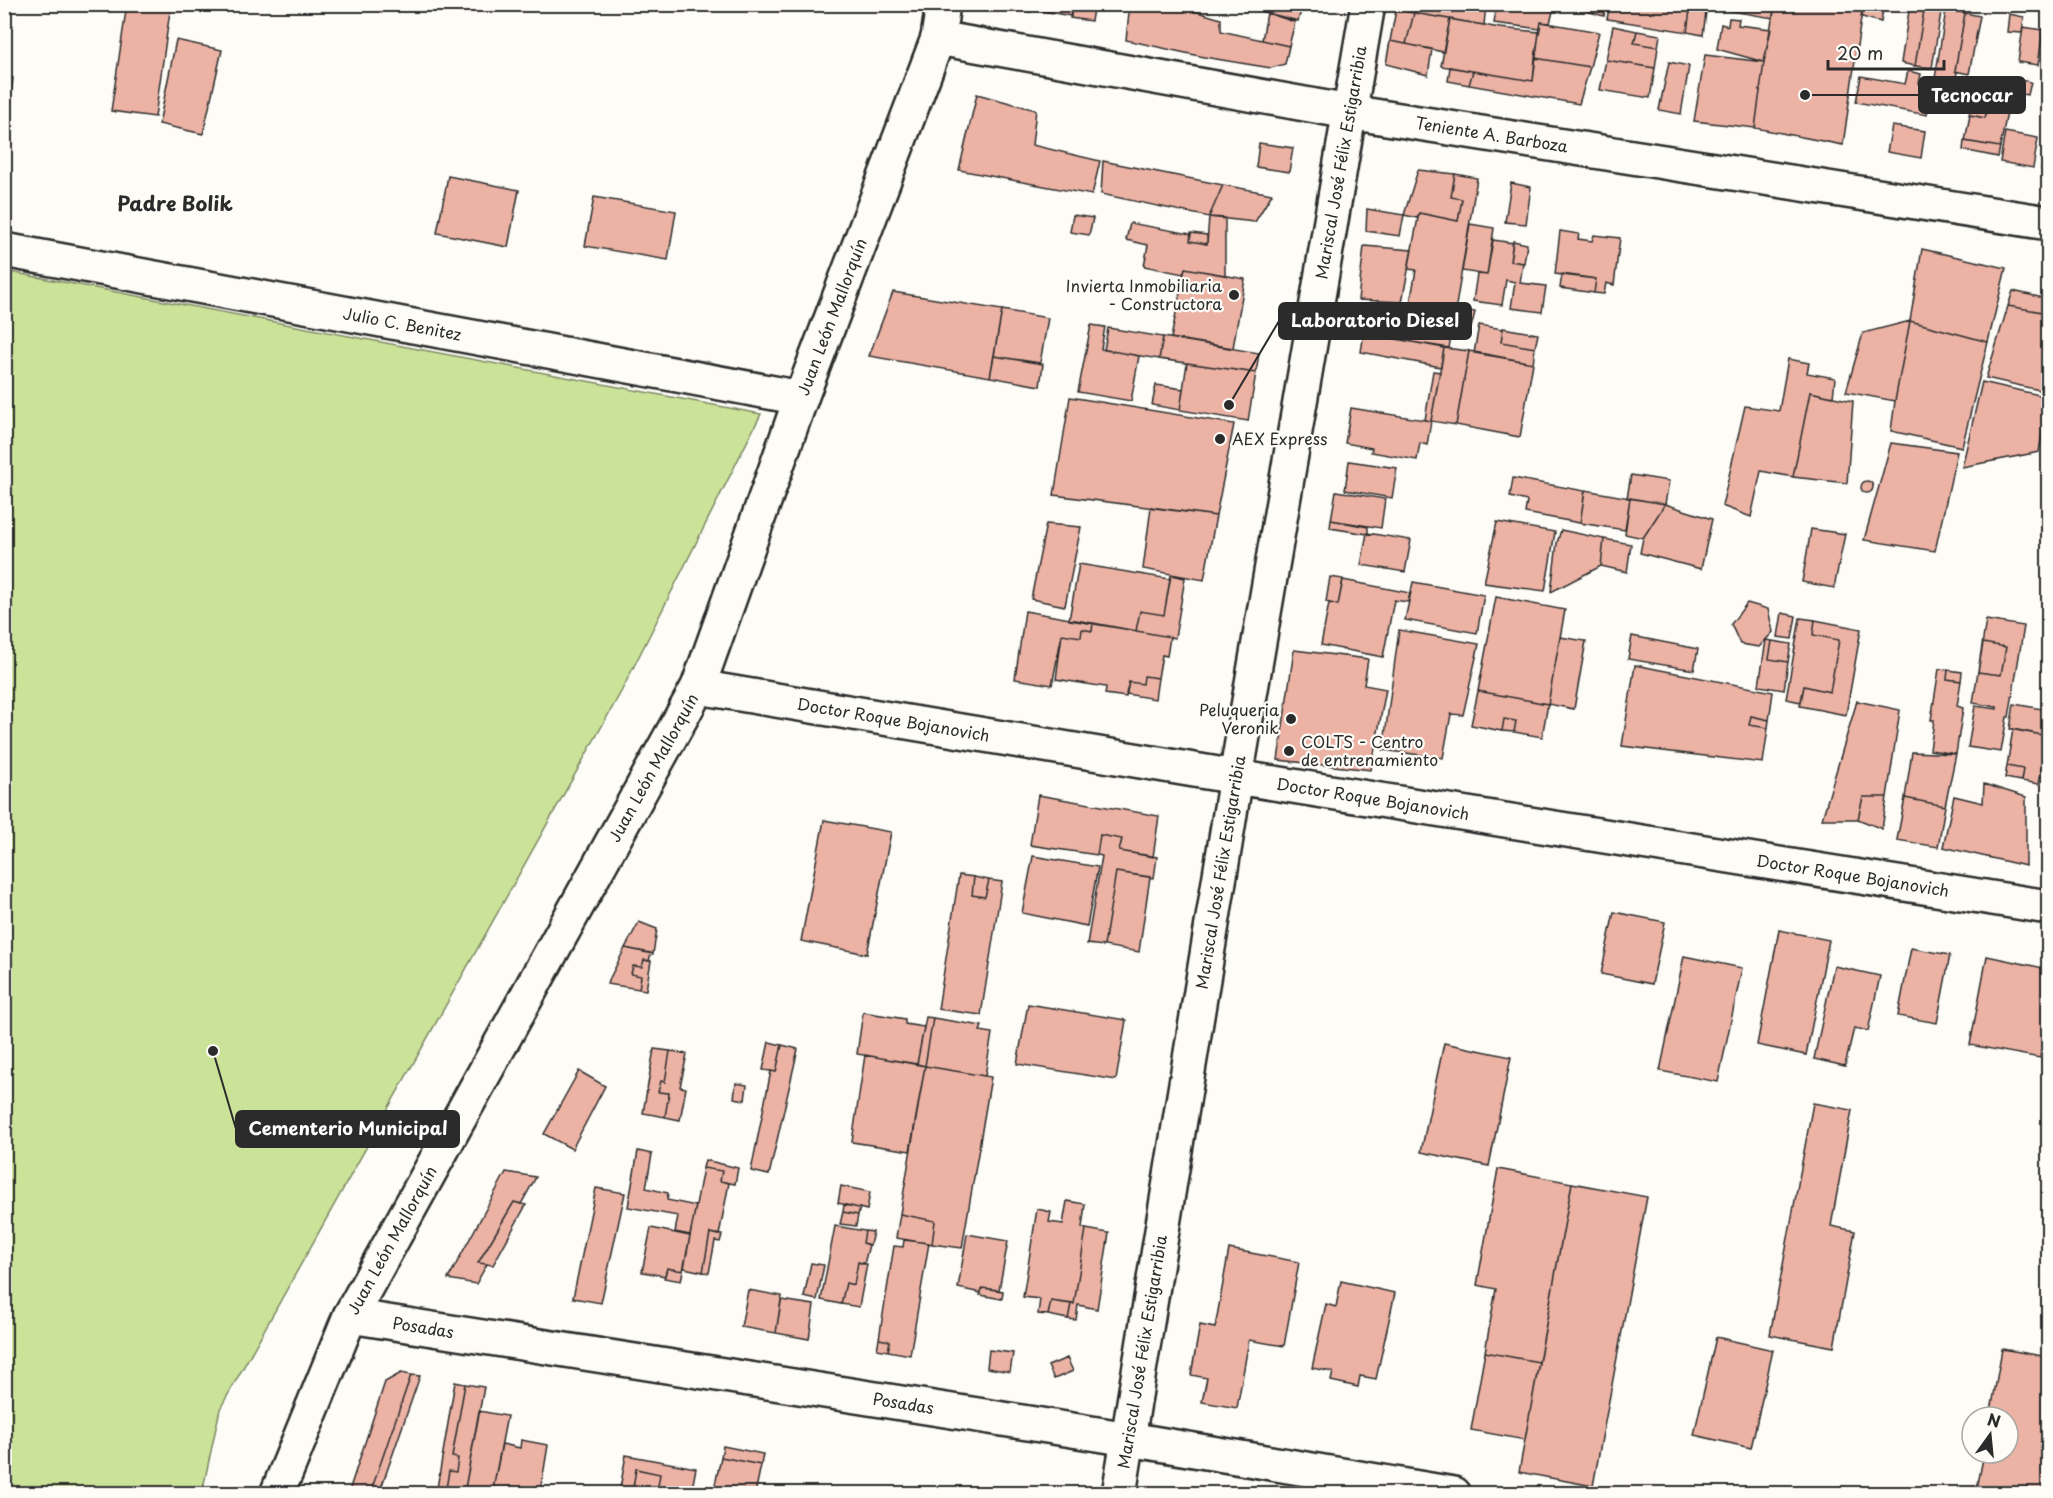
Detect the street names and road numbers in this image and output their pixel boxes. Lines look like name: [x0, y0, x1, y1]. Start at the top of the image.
street label: Mariscal José Félix Estigarribia: [1308, 43, 1372, 281]
street label: Teniente A. Barboza: [1414, 110, 1570, 158]
street label: Juan León Mallorquín: [790, 234, 872, 398]
street label: Julio C. Benitez: [341, 300, 464, 346]
street label: Juan León Mallorquín: [602, 689, 703, 846]
street label: Doctor Roque Bojanovich: [795, 691, 992, 747]
street label: Mariscal José Félix Estigarribia: [1189, 753, 1251, 991]
street label: Doctor Roque Bojanovich: [1275, 771, 1471, 825]
street label: Doctor Roque Bojanovich: [1755, 847, 1951, 902]
street label: Juan León Mallorquín: [340, 1161, 442, 1318]
street label: Mariscal José Félix Estigarribia: [1110, 1233, 1172, 1470]
street label: Posadas: [391, 1310, 456, 1343]
street label: Posadas: [871, 1386, 936, 1419]

